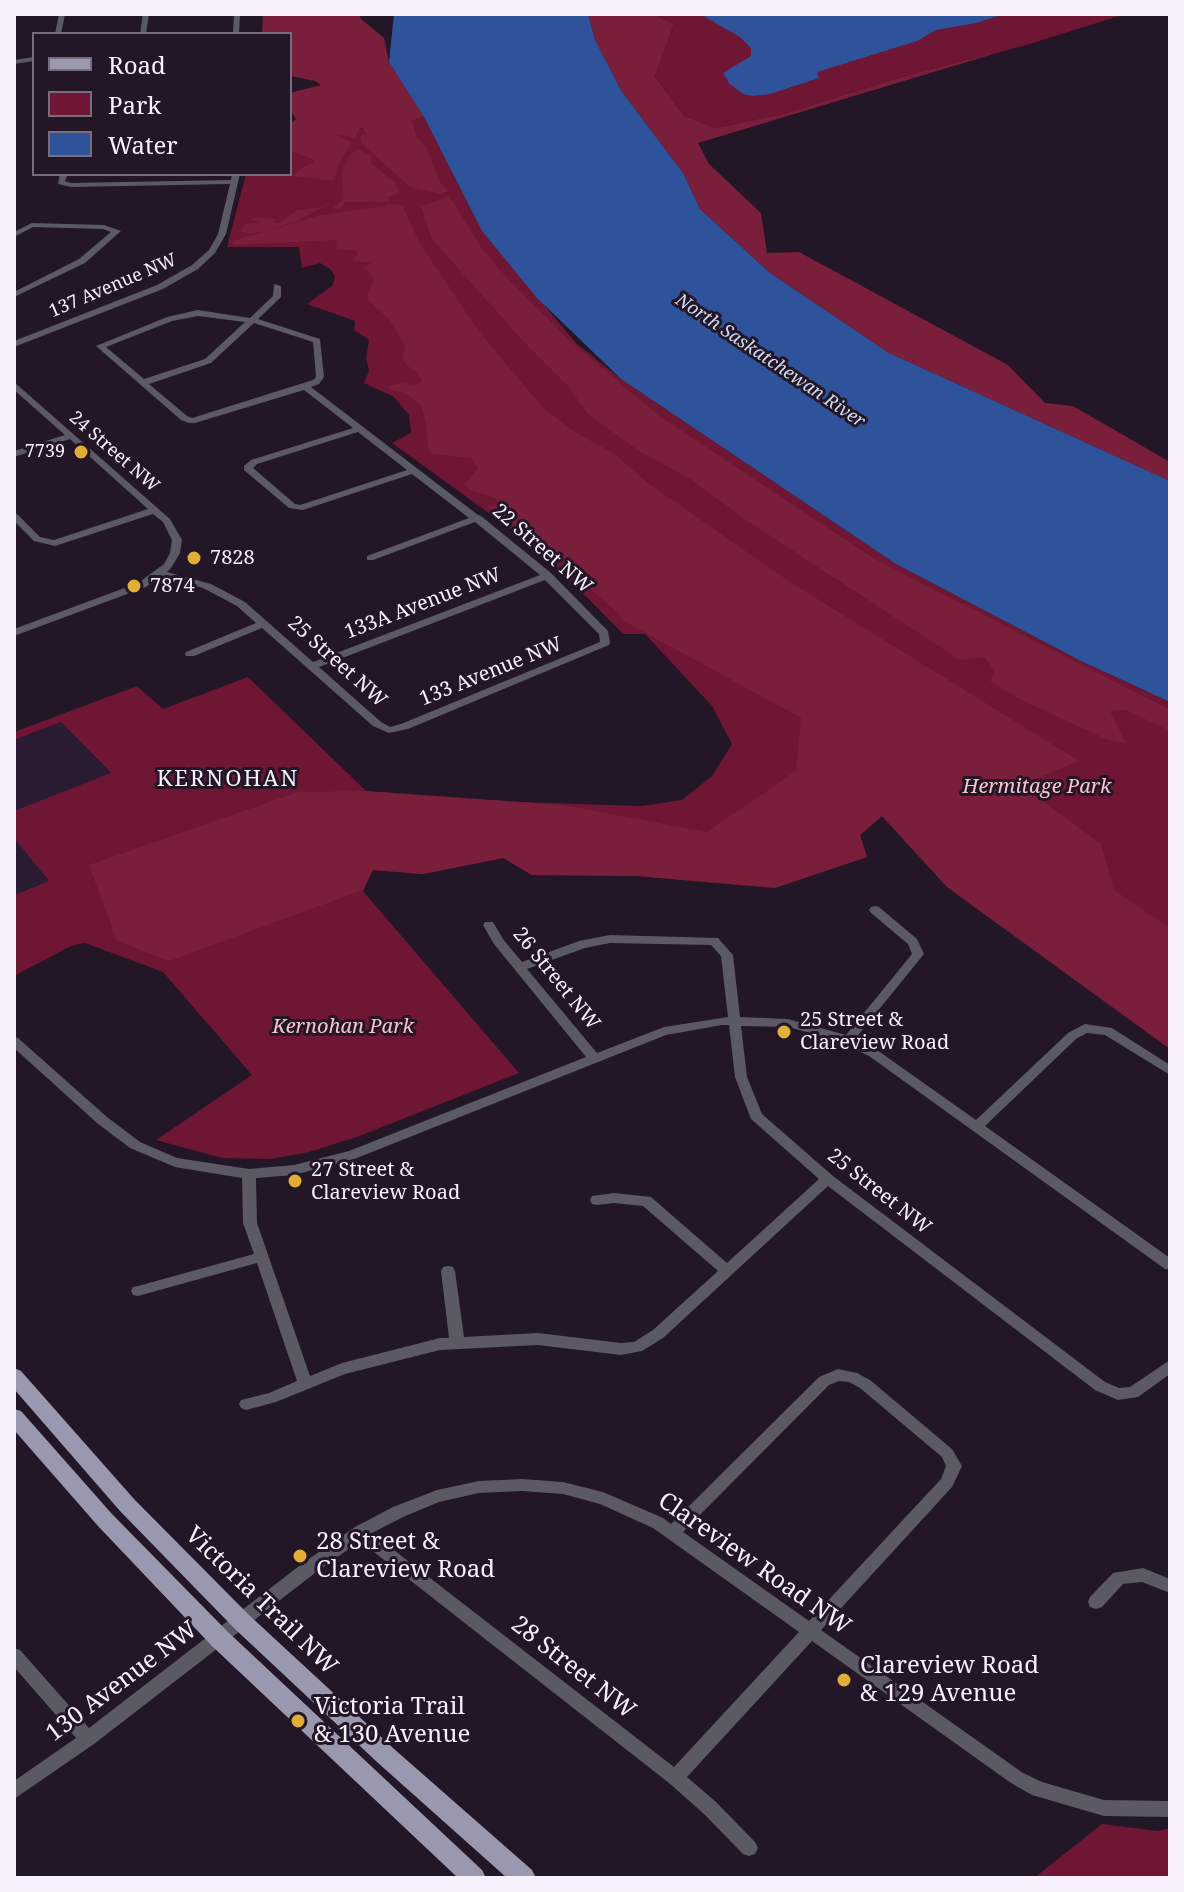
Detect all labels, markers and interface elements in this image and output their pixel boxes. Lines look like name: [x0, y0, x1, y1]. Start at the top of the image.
legend: [32, 32, 292, 176]
text: Road: [108, 48, 166, 81]
text: Park: [108, 88, 161, 121]
text: Water: [108, 128, 178, 161]
street label: 137 Avenue NW: [46, 249, 180, 323]
water label: North Saskatchewan River: [671, 289, 869, 433]
street label: 24 Street NW: [65, 407, 163, 497]
place label: 7739: [25, 441, 65, 463]
marker: 7739: [72, 443, 90, 461]
street label: 22 Street NW: [487, 499, 597, 599]
place label: 7828: [210, 546, 255, 570]
marker: 7828: [185, 549, 203, 567]
street label: 133A Avenue NW: [341, 563, 505, 645]
place label: 7874: [150, 574, 195, 598]
marker: 7874: [125, 577, 143, 595]
street label: 25 Street NW: [283, 611, 391, 713]
street label: 133 Avenue NW: [416, 632, 566, 712]
district label: KERNOHAN: [157, 767, 299, 793]
park label: Hermitage Park: [963, 775, 1111, 799]
street label: 26 Street NW: [507, 923, 605, 1035]
place label: 25 Street & Clareview Road: [800, 1008, 949, 1055]
park label: Kernohan Park: [272, 1015, 414, 1039]
marker: 25 Street & Clareview Road: [775, 1023, 793, 1041]
street label: 25 Street NW: [822, 1144, 936, 1240]
place label: 27 Street & Clareview Road: [311, 1158, 460, 1205]
marker: 27 Street & Clareview Road: [286, 1172, 304, 1190]
street label: Clareview Road NW: [652, 1487, 856, 1641]
street label: Victoria Trail NW: [179, 1521, 343, 1681]
place label: 28 Street & Clareview Road: [316, 1528, 495, 1584]
marker: 28 Street & Clareview Road: [291, 1547, 309, 1565]
street label: 28 Street NW: [505, 1611, 641, 1725]
street label: 130 Avenue NW: [41, 1616, 203, 1748]
place label: Clareview Road & 129 Avenue: [860, 1652, 1039, 1708]
marker: Clareview Road & 129 Avenue: [835, 1671, 853, 1689]
place label: Victoria Trail & 130 Avenue: [314, 1693, 470, 1749]
marker: Victoria Trail & 130 Avenue: [289, 1712, 307, 1730]

